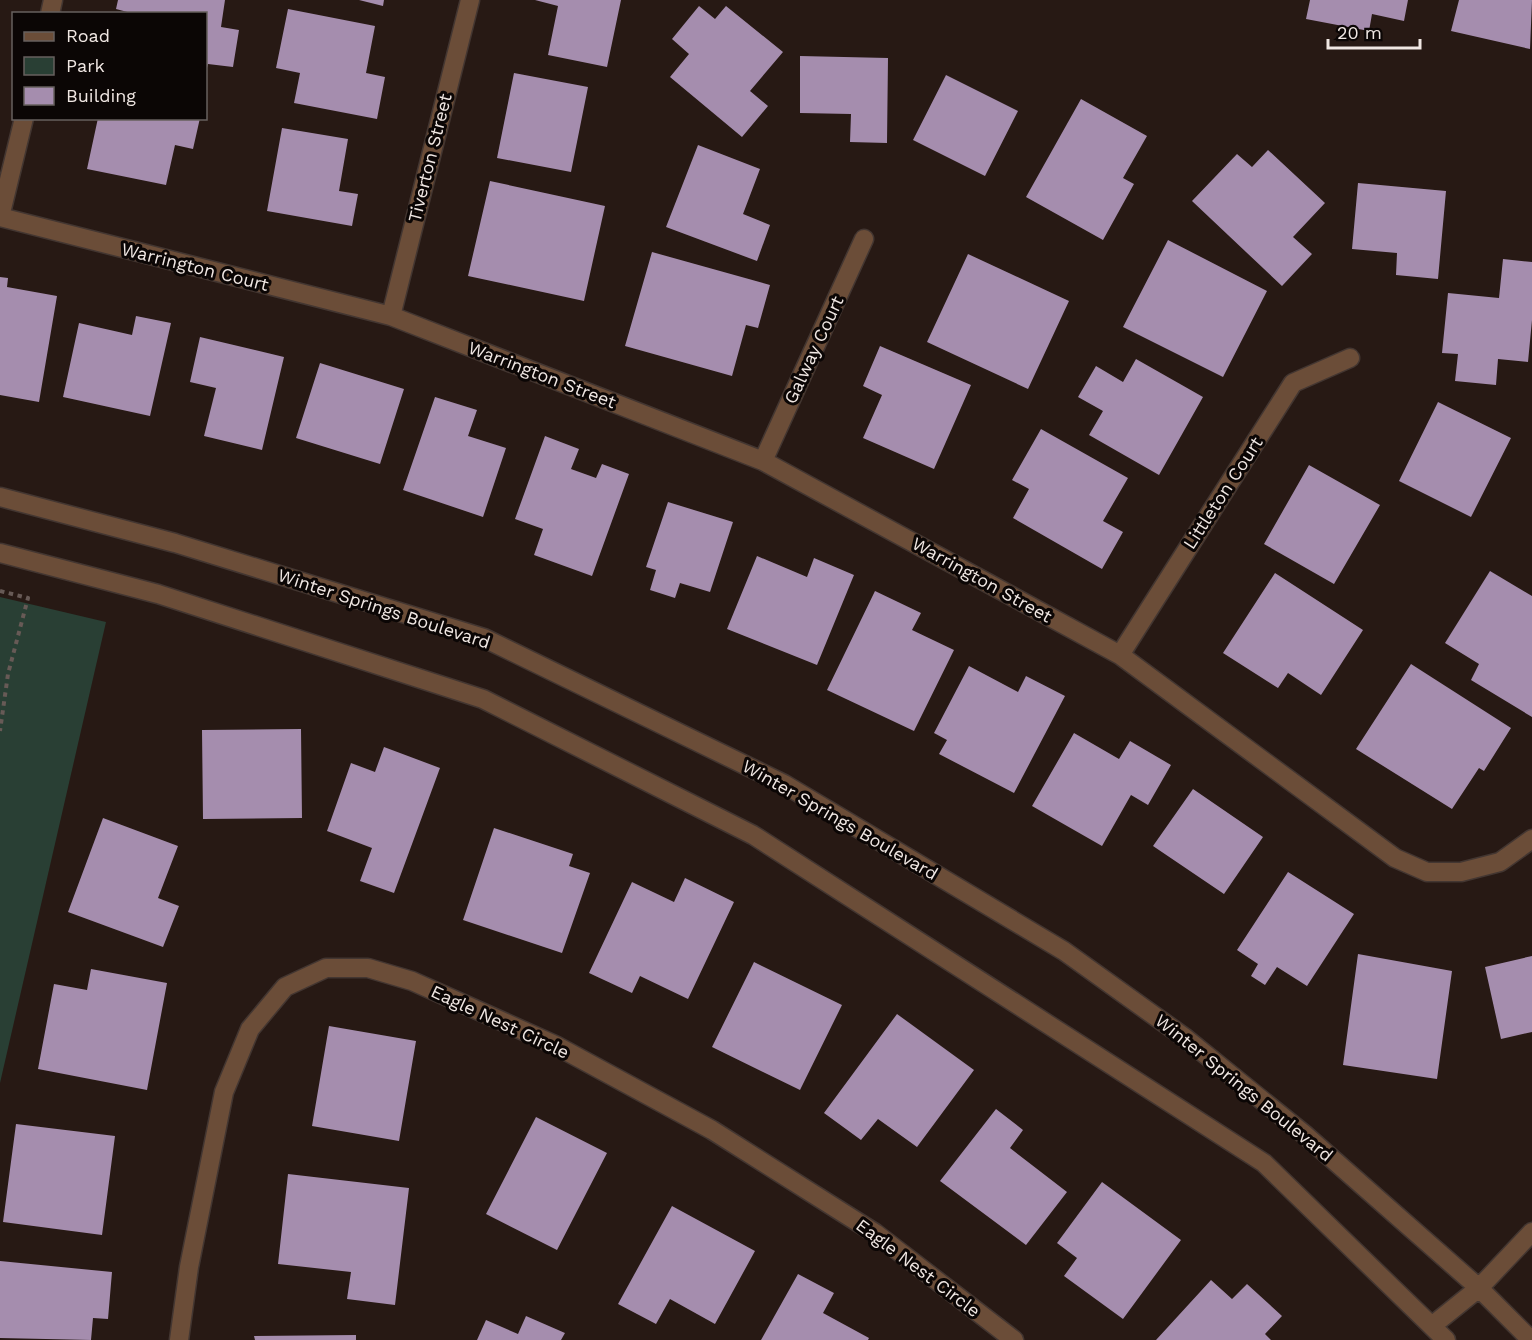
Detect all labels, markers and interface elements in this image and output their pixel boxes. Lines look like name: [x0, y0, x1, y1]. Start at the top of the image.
legend: [12, 12, 207, 120]
scale bar: [1328, 12, 1420, 50]
text: 20 m: [1337, 22, 1382, 43]
text: Road: [66, 25, 110, 46]
text: Park: [66, 55, 105, 76]
text: Building: [66, 85, 136, 106]
street label: Tiverton Street: [403, 91, 456, 224]
street label: Warrington Court: [119, 238, 271, 295]
street label: Galway Court: [779, 292, 848, 407]
street label: Warrington Street: [465, 337, 620, 413]
street label: Littleton Court: [1179, 432, 1267, 553]
street label: Warrington Street: [909, 532, 1056, 627]
street label: Winter Springs Boulevard: [275, 564, 493, 653]
street label: Winter Springs Boulevard: [739, 755, 942, 884]
street label: Eagle Nest Circle: [428, 980, 573, 1063]
street label: Winter Springs Boulevard: [1151, 1010, 1337, 1166]
street label: Eagle Nest Circle: [852, 1214, 985, 1321]

